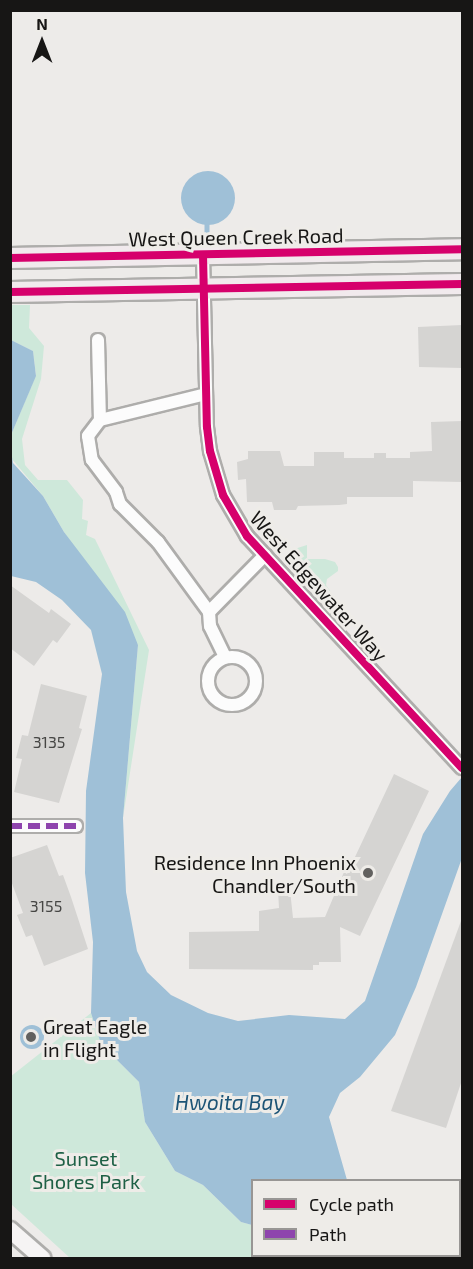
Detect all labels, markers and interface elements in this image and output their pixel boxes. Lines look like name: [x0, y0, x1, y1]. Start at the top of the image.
north arrow: [12, 12, 72, 72]
text: N: [36, 14, 48, 33]
street label: West Queen Creek Road: [128, 223, 344, 251]
street label: West Edgewater Way: [245, 506, 393, 666]
house number: 3135: [33, 732, 65, 752]
place label: Residence Inn Phoenix Chandler/South: [154, 850, 356, 897]
marker: Residence Inn Phoenix Chandler/South: [361, 866, 375, 880]
house number: 3155: [30, 896, 62, 916]
place label: Great Eagle in Flight: [43, 1014, 147, 1061]
marker: Great Eagle in Flight: [24, 1030, 38, 1044]
water label: Hwoita Bay: [175, 1089, 285, 1115]
park label: Sunset Shores Park: [32, 1147, 140, 1194]
legend: [251, 1179, 461, 1257]
text: Cycle path: [309, 1193, 394, 1215]
text: Path: [309, 1223, 347, 1245]

